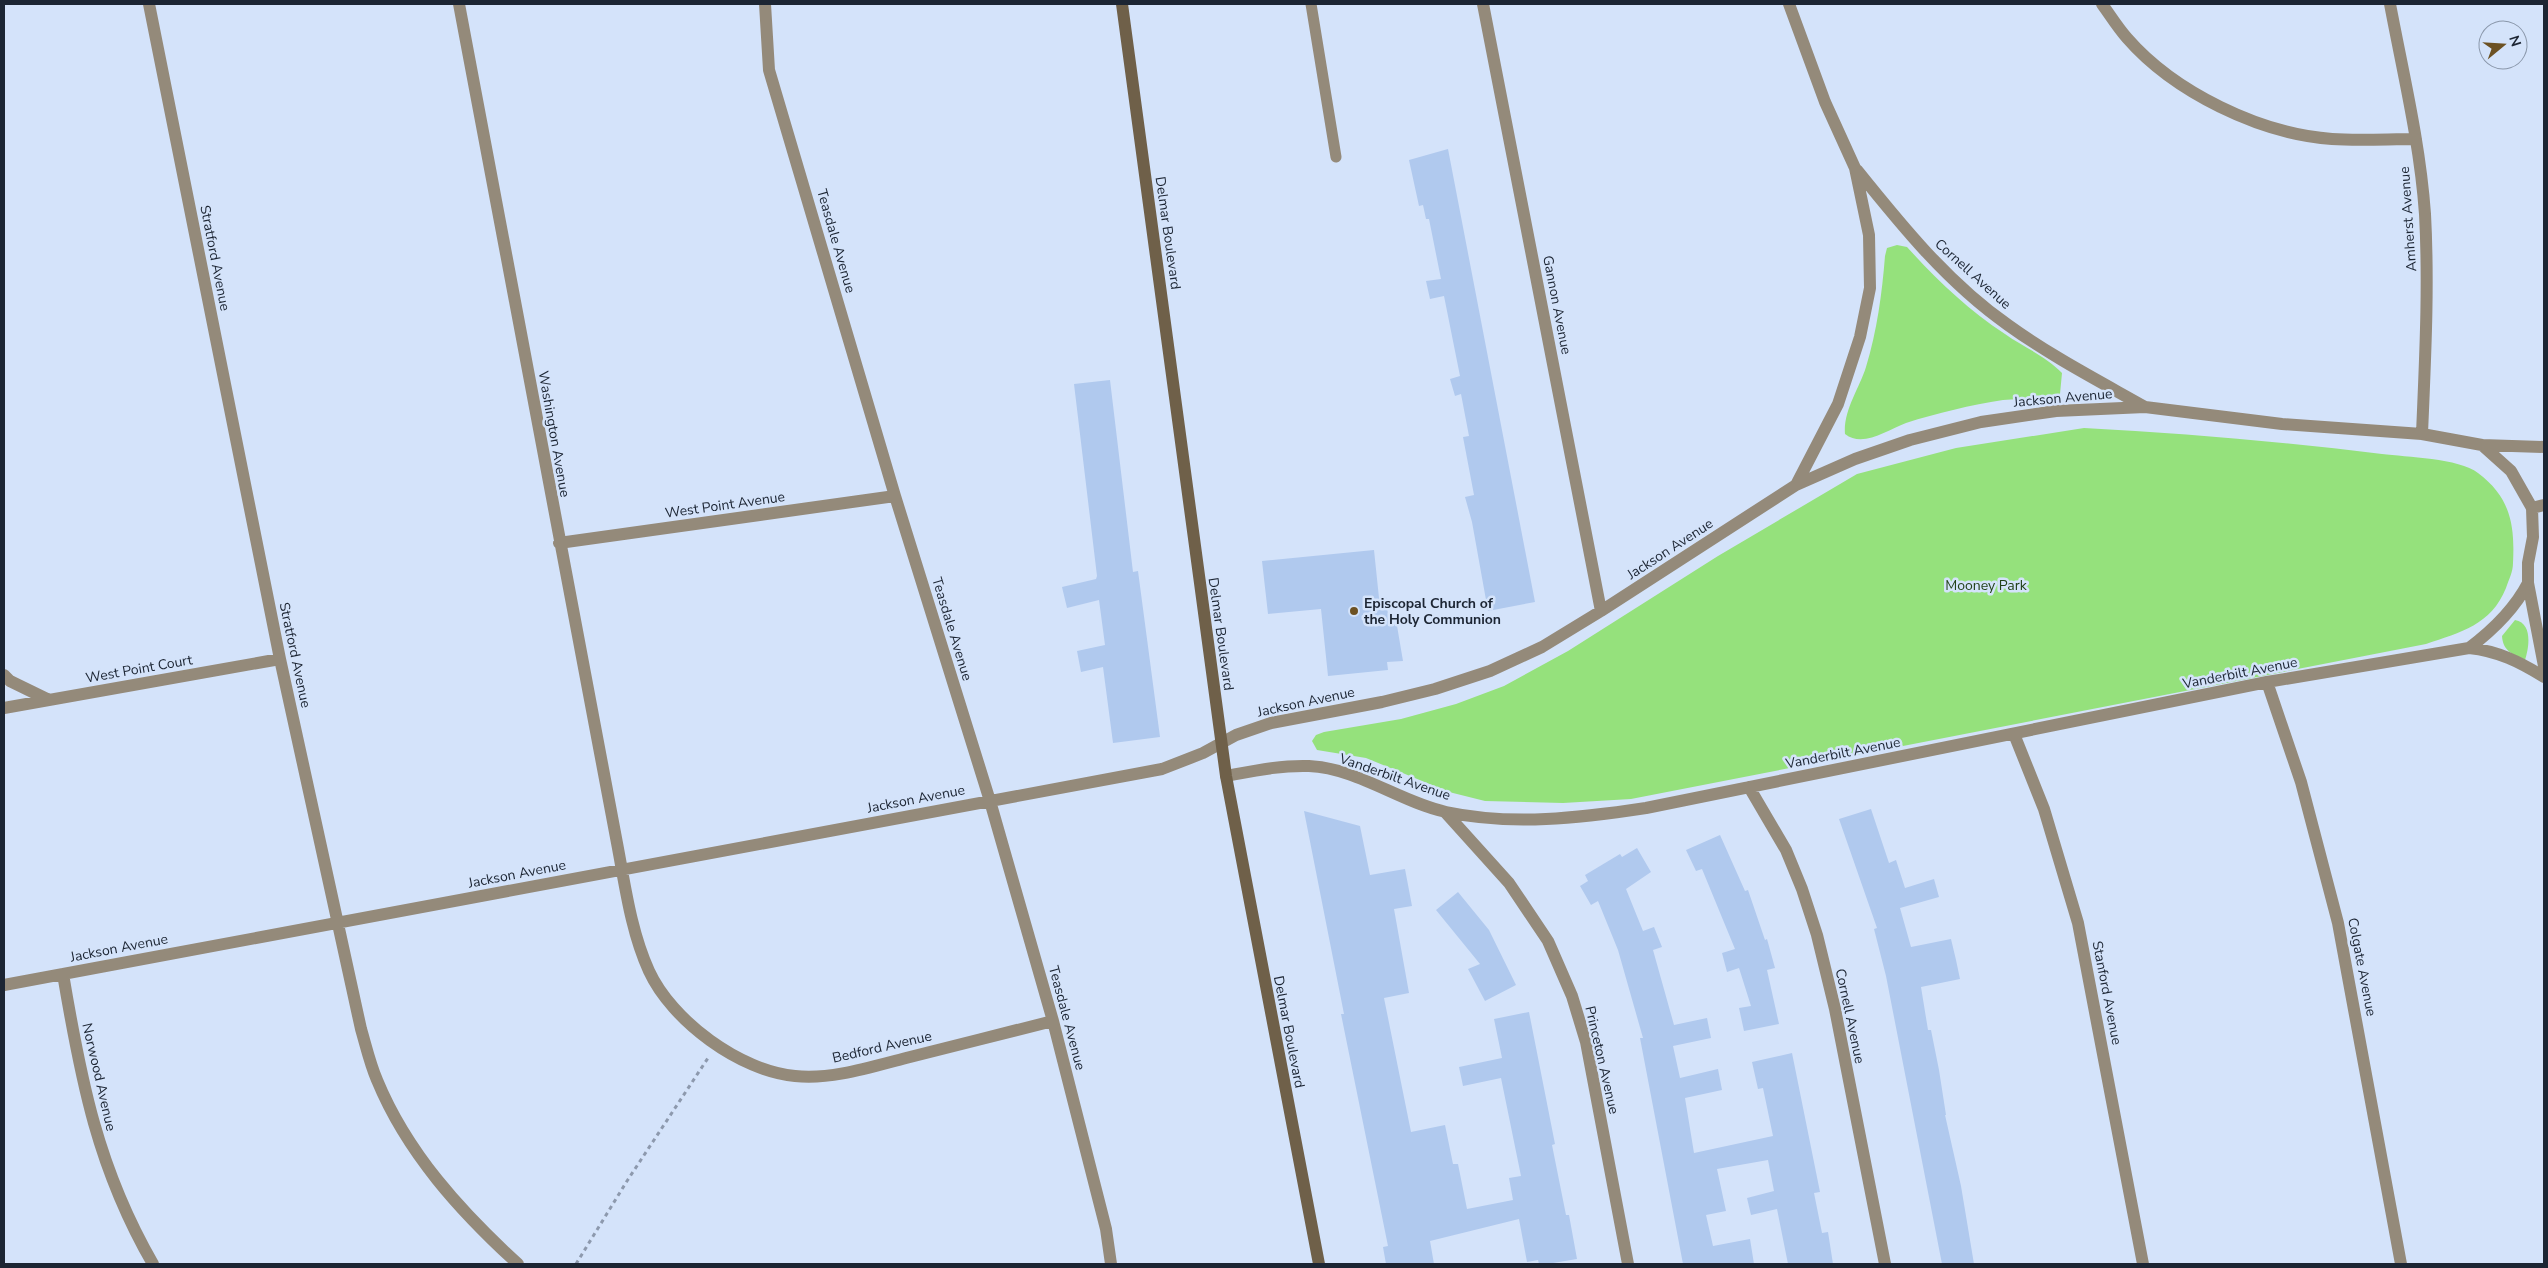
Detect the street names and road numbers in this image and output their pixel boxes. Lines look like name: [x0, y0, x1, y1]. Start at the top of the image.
street label: Amherst Avenue: [2395, 166, 2421, 272]
street label: Delmar Boulevard: [1151, 175, 1185, 291]
street label: Teasdale Avenue: [812, 187, 860, 295]
street label: Stratford Avenue: [195, 203, 235, 313]
street label: Cornell Avenue: [1931, 235, 2015, 313]
street label: Gannon Avenue: [1538, 254, 1576, 356]
street label: Washington Avenue: [534, 369, 574, 499]
street label: Jackson Avenue: [2012, 384, 2113, 412]
street label: West Point Avenue: [664, 487, 786, 523]
street label: Jackson Avenue: [1622, 514, 1717, 584]
street label: Teasdale Avenue: [927, 575, 977, 683]
street label: Delmar Boulevard: [1204, 576, 1238, 692]
street label: Stratford Avenue: [275, 601, 315, 709]
street label: West Point Court: [84, 650, 194, 688]
street label: Vanderbilt Avenue: [2180, 653, 2299, 694]
street label: Jackson Avenue: [1255, 682, 1356, 722]
street label: Vanderbilt Avenue: [1783, 733, 1902, 774]
street label: Vanderbilt Avenue: [1336, 749, 1453, 805]
street label: Jackson Avenue: [865, 780, 966, 818]
street label: Jackson Avenue: [466, 855, 567, 893]
street label: Colgate Avenue: [2343, 916, 2381, 1018]
street label: Jackson Avenue: [68, 929, 169, 967]
street label: Stanford Avenue: [2088, 939, 2126, 1047]
street label: Teasdale Avenue: [1044, 964, 1090, 1072]
street label: Cornell Avenue: [1831, 967, 1869, 1065]
street label: Delmar Boulevard: [1269, 974, 1309, 1090]
street label: Princeton Avenue: [1580, 1004, 1624, 1116]
street label: Norwood Avenue: [77, 1021, 121, 1133]
street label: Bedford Avenue: [830, 1026, 934, 1068]

